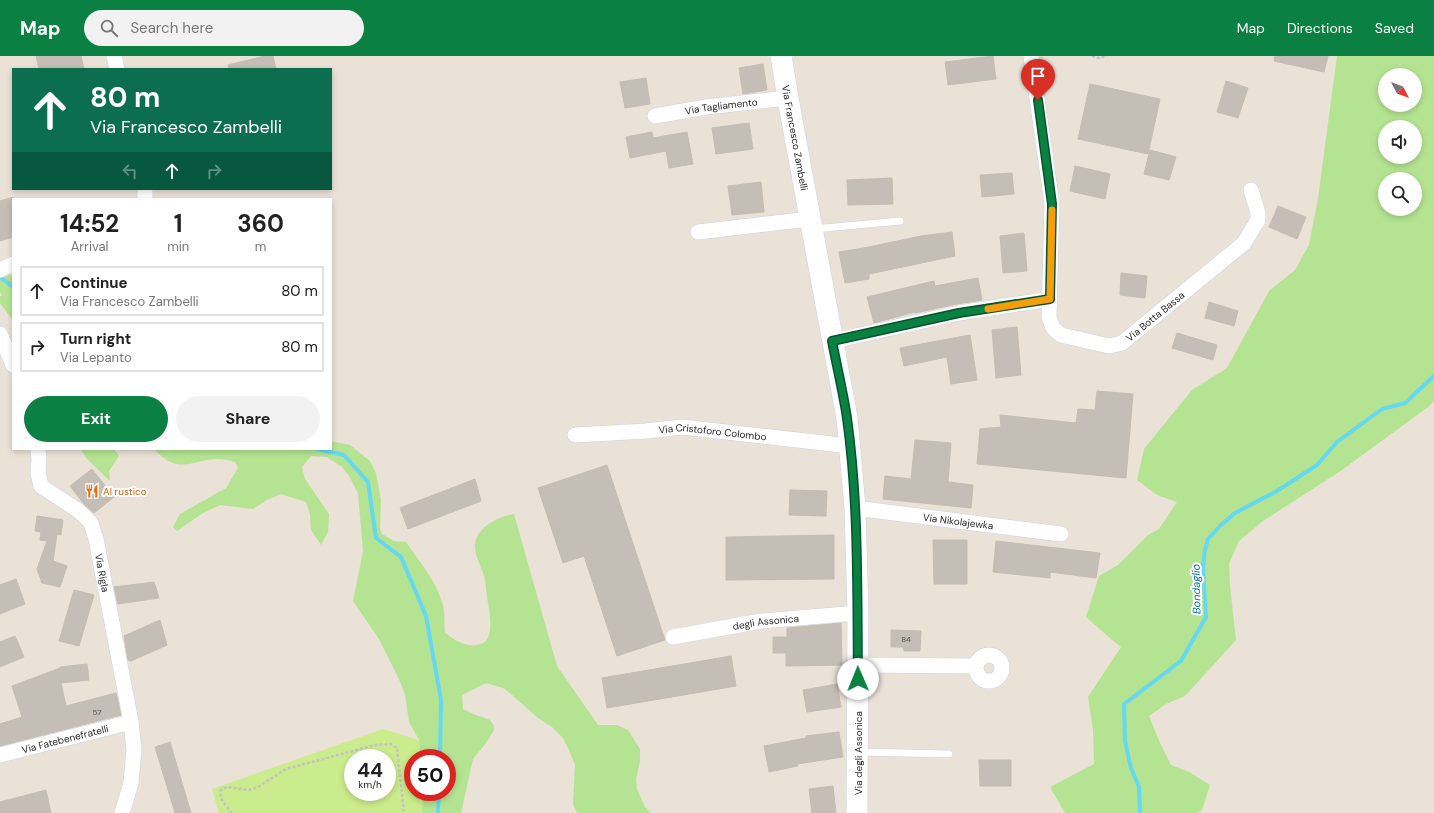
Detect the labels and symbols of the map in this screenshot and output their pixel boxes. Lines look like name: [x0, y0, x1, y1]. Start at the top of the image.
pin: [1021, 59, 1055, 100]
north arrow: [1378, 68, 1422, 112]
street label: Via Francesco Zambelli: [779, 84, 811, 192]
street label: Via Tagliamento: [684, 95, 758, 117]
street label: Via Botta Bassa: [1123, 288, 1187, 344]
street label: Via Cristoforo Colombo: [658, 420, 767, 443]
restaurant icon: Al rustico: [84, 483, 100, 499]
place label: Al rustico: [103, 485, 147, 498]
street label: Via Nikolajewka: [922, 510, 994, 532]
street label: Via Rigla: [92, 552, 112, 593]
water label: Bondaglio: [1189, 563, 1203, 614]
street label: degli Assonica: [731, 611, 799, 633]
house number: 84: [901, 634, 911, 644]
position arrow: [837, 658, 879, 700]
house number: 57: [92, 707, 102, 717]
street label: Via degli Assonica: [852, 711, 865, 795]
street label: Via Fatebenefratelli: [20, 721, 110, 756]
speed limit sign: 50: [404, 749, 456, 801]

